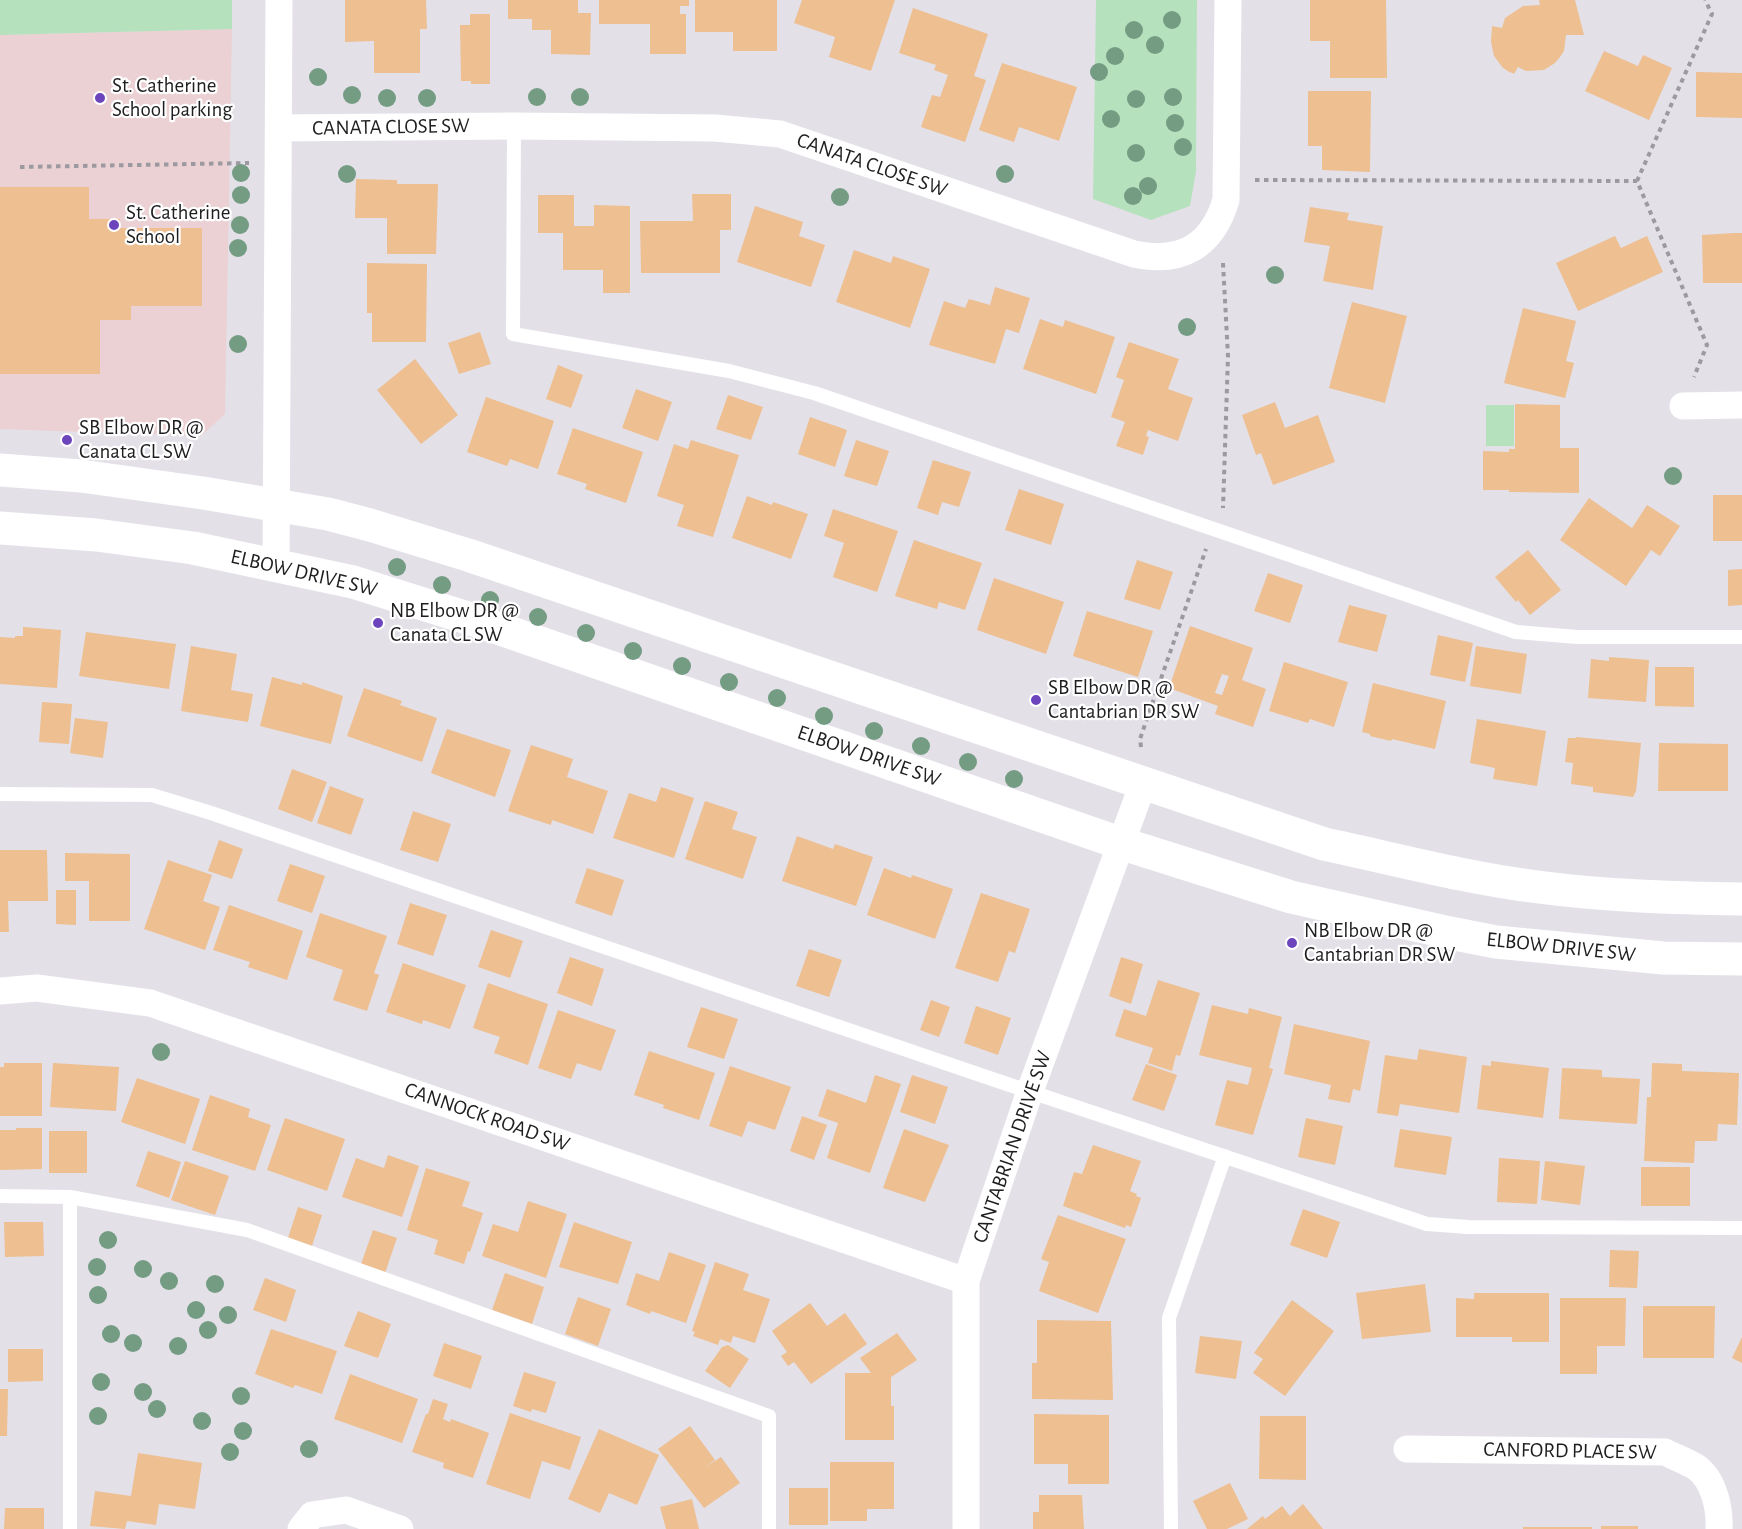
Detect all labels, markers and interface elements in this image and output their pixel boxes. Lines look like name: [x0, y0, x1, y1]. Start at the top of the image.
place label: St. Catherine School parking: [112, 73, 232, 123]
marker: St. Catherine School parking: [93, 91, 107, 105]
street label: CANATA CLOSE SW: [312, 113, 470, 141]
street label: CANATA CLOSE SW: [793, 127, 951, 203]
place label: St. Catherine School: [126, 200, 231, 250]
marker: St. Catherine School: [107, 218, 121, 232]
place label: SB Elbow DR @ Canata CL SW: [79, 415, 203, 465]
marker: SB Elbow DR @ Canata CL SW: [60, 433, 74, 447]
street label: ELBOW DRIVE SW: [228, 544, 380, 602]
place label: NB Elbow DR @ Canata CL SW: [390, 598, 519, 648]
marker: NB Elbow DR @ Canata CL SW: [371, 616, 385, 630]
place label: SB Elbow DR @ Cantabrian DR SW: [1048, 675, 1199, 725]
marker: SB Elbow DR @ Cantabrian DR SW: [1029, 693, 1043, 707]
street label: ELBOW DRIVE SW: [794, 720, 944, 792]
place label: NB Elbow DR @ Cantabrian DR SW: [1304, 918, 1455, 968]
street label: ELBOW DRIVE SW: [1485, 927, 1637, 967]
marker: NB Elbow DR @ Cantabrian DR SW: [1285, 936, 1299, 950]
street label: CANTABRIAN DRIVE SW: [967, 1048, 1057, 1246]
street label: CANNOCK ROAD SW: [401, 1077, 573, 1157]
street label: CANFORD PLACE SW: [1483, 1437, 1657, 1465]

